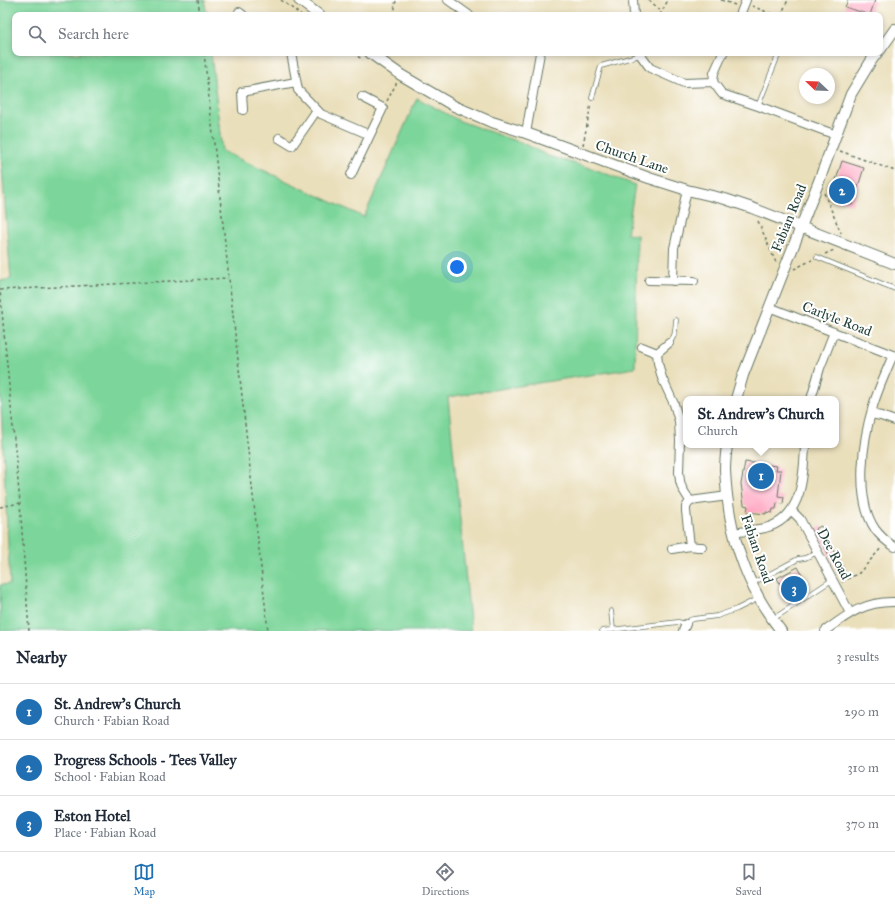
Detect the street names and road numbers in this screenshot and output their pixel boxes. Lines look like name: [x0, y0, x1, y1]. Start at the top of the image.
street label: Church Lane: [593, 137, 671, 178]
street label: Fabian Road: [768, 182, 810, 254]
street label: Carlyle Road: [800, 298, 874, 340]
street label: Fabian Road: [737, 512, 777, 586]
street label: Dee Road: [813, 525, 855, 583]

